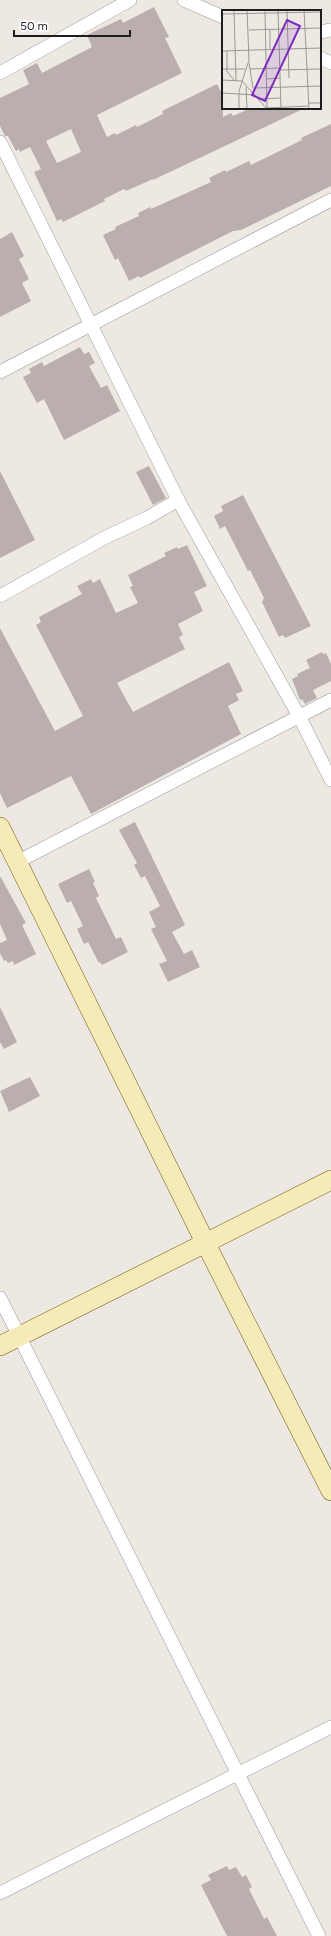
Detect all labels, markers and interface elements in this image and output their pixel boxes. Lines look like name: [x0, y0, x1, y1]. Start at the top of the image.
inset map: [222, 10, 321, 109]
scale bar: [14, 12, 130, 38]
text: 50 m: [20, 19, 48, 33]

